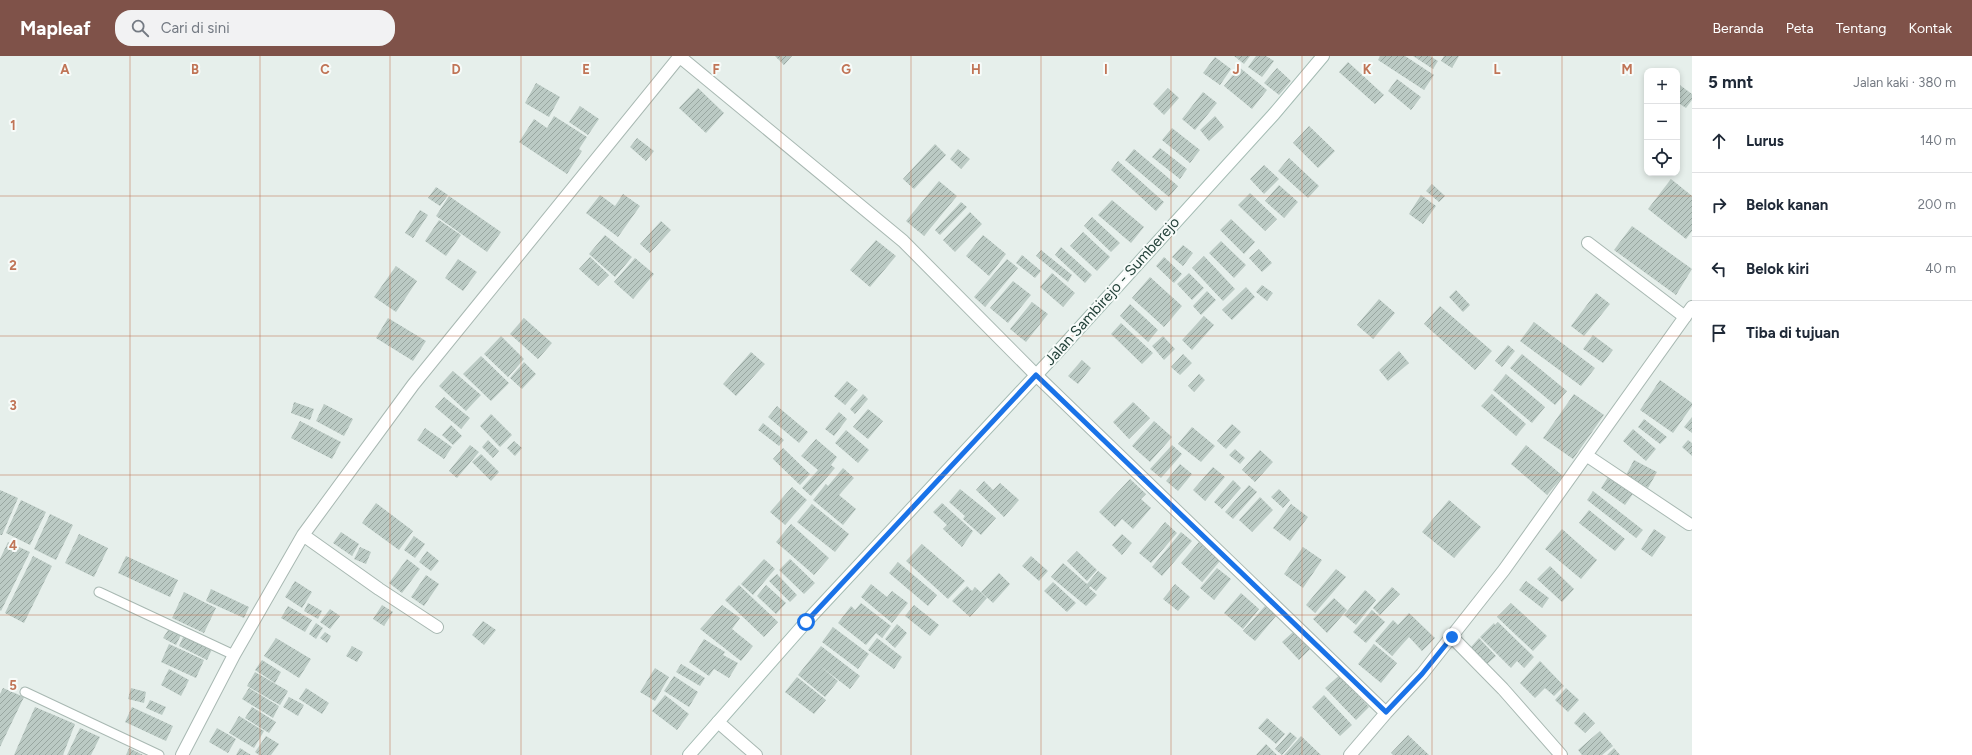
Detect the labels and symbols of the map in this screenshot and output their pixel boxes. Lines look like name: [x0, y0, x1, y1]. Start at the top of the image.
text: A: [60, 62, 70, 77]
text: B: [191, 62, 199, 77]
text: C: [320, 62, 330, 77]
text: D: [451, 62, 461, 77]
text: E: [582, 62, 590, 77]
text: F: [712, 62, 720, 77]
text: G: [841, 62, 851, 77]
text: H: [971, 62, 981, 77]
text: I: [1104, 62, 1108, 77]
text: J: [1232, 62, 1240, 77]
text: K: [1363, 62, 1372, 77]
text: L: [1494, 62, 1501, 77]
text: M: [1621, 62, 1633, 77]
text: 1: [10, 118, 16, 133]
street label: Jalan Sambirejo - Sumberejo: [1041, 213, 1184, 369]
text: 2: [9, 258, 17, 273]
text: 3: [9, 398, 17, 413]
text: 4: [9, 538, 17, 553]
route start: [797, 613, 815, 631]
route end: [1443, 628, 1461, 646]
text: 5: [9, 678, 17, 693]

